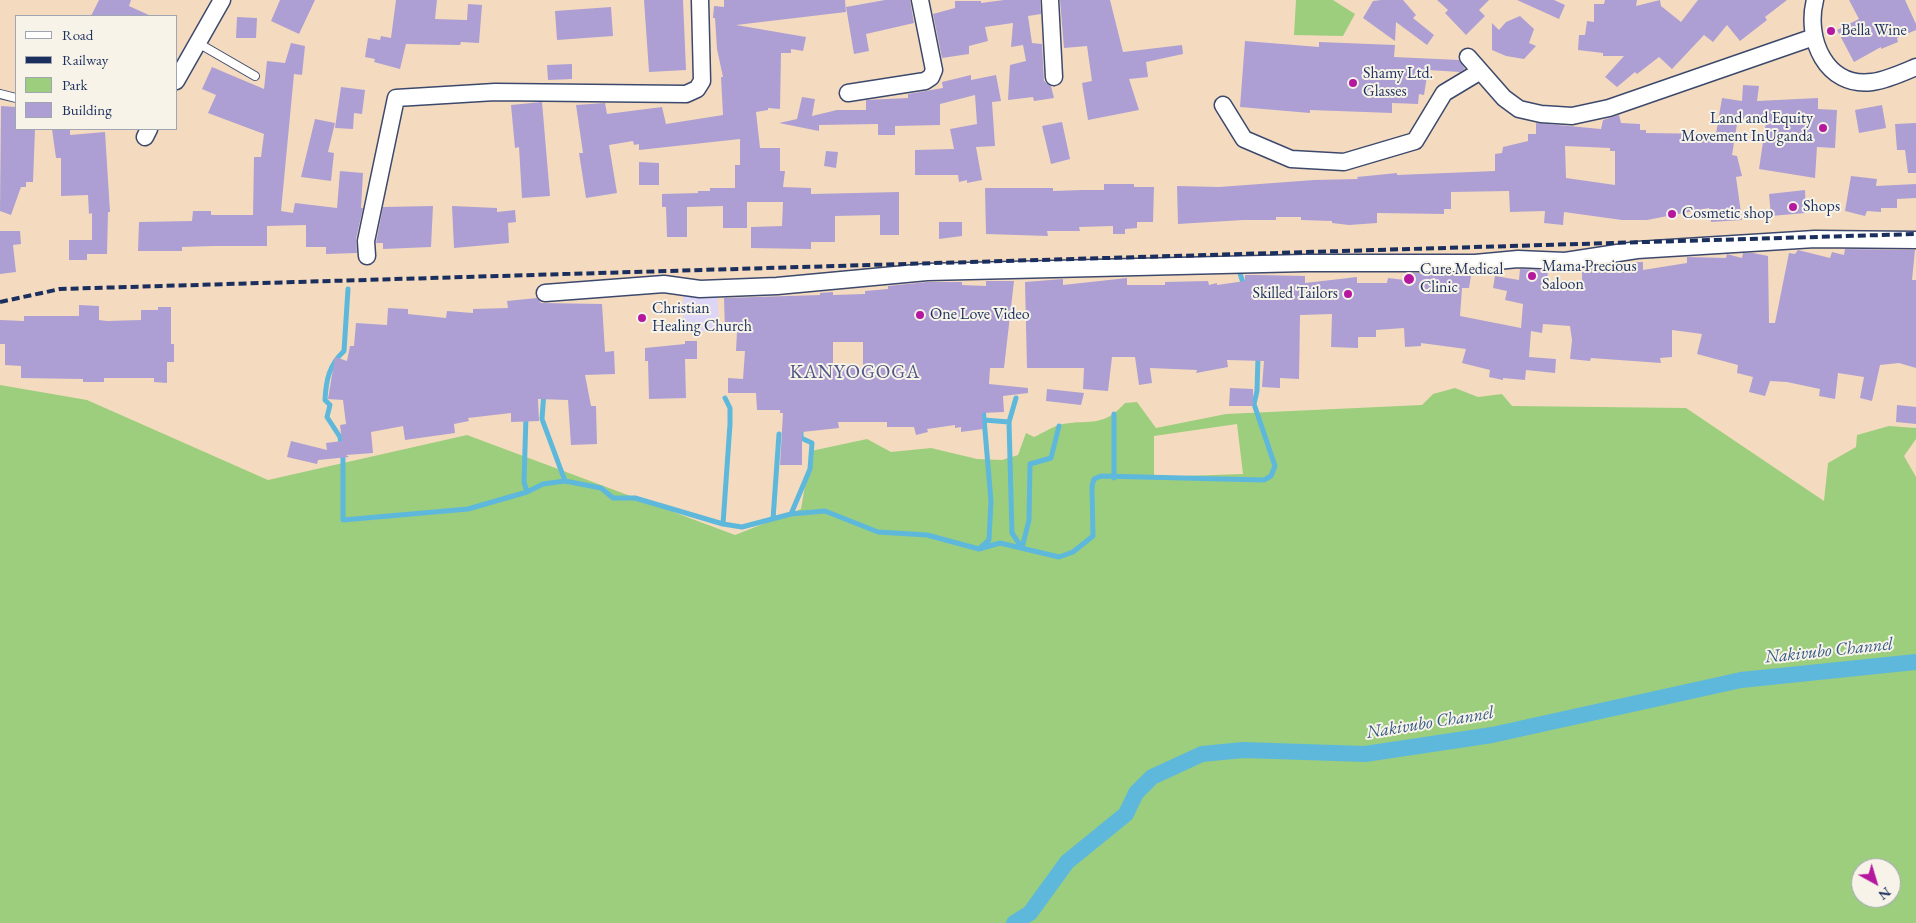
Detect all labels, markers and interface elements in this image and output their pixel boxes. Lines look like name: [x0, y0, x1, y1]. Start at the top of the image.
legend: [15, 15, 178, 130]
place label: Bella Wine: [1841, 21, 1907, 41]
text: Road: [62, 25, 93, 44]
marker: Bella Wine: [1825, 25, 1837, 37]
text: Railway: [62, 50, 108, 69]
place label: Shamy Ltd. Glasses: [1363, 64, 1433, 102]
text: Park: [62, 75, 88, 94]
marker: Shamy Ltd. Glasses: [1347, 77, 1359, 89]
text: Building: [62, 100, 112, 119]
place label: Land and Equity Movement InUganda: [1681, 109, 1813, 147]
marker: Land and Equity Movement InUganda: [1817, 122, 1829, 134]
place label: Shops: [1803, 197, 1840, 217]
marker: Shops: [1787, 201, 1799, 213]
place label: Cosmetic shop: [1682, 204, 1773, 224]
marker: Cosmetic shop: [1666, 208, 1678, 220]
place label: Mama Precious Saloon: [1542, 257, 1637, 295]
place label: Cure Medical Clinic: [1420, 260, 1503, 298]
marker: Mama Precious Saloon: [1526, 270, 1538, 282]
marker: Cure Medical Clinic: [1402, 272, 1416, 286]
place label: Skilled Tailors: [1252, 284, 1338, 304]
marker: Skilled Tailors: [1342, 288, 1354, 300]
place label: Christian Healing Church: [652, 299, 752, 337]
place label: One Love Video: [930, 305, 1030, 325]
marker: One Love Video: [914, 309, 926, 321]
marker: Christian Healing Church: [636, 312, 648, 324]
district label: KANYOGOGA: [789, 362, 921, 384]
water label: Nakivubo Channel: [1764, 634, 1894, 668]
water label: Nakivubo Channel: [1365, 702, 1495, 744]
north arrow: [1851, 858, 1901, 908]
text: N: [1875, 883, 1895, 904]

